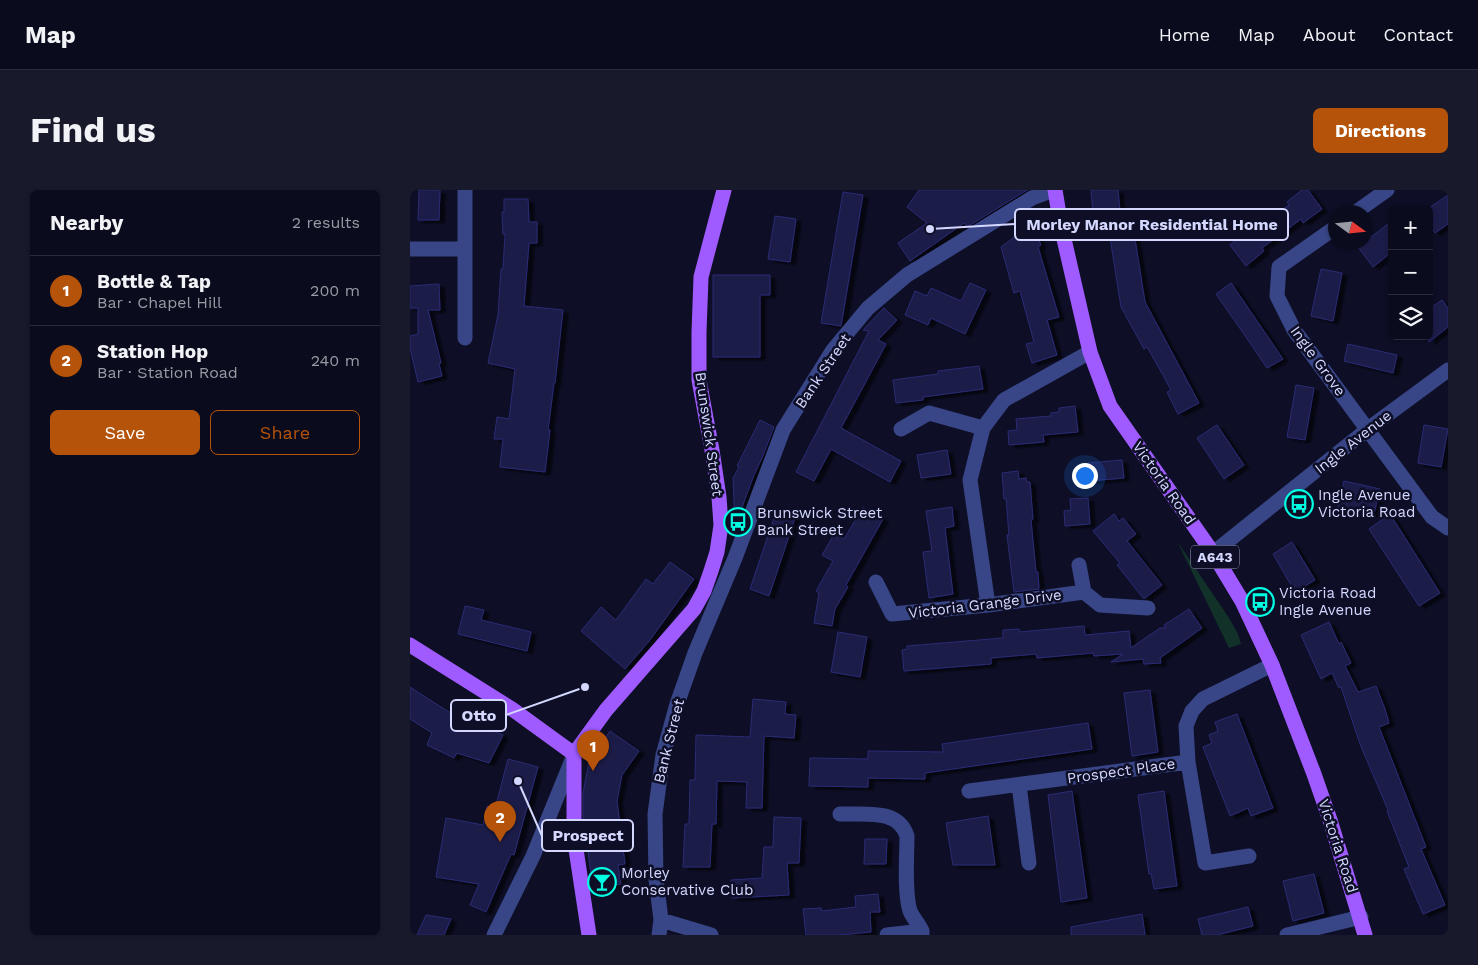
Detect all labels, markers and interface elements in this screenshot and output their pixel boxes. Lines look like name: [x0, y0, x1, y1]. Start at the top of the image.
text: Map: [25, 21, 76, 49]
text: Home: [1159, 24, 1210, 45]
text: Map: [1238, 24, 1275, 45]
text: About: [1303, 24, 1355, 45]
text: Contact: [1383, 24, 1453, 45]
button: Directions: [1313, 108, 1448, 153]
text: Find us: [30, 109, 156, 151]
north arrow: [1328, 205, 1373, 250]
map controls: [1388, 205, 1433, 340]
button: +: [1388, 205, 1433, 250]
callout: Morley Manor Residential Home: [1015, 209, 1288, 240]
text: Nearby: [50, 210, 123, 235]
text: 2 results: [292, 213, 360, 232]
text: Morley Manor Residential Home: [1026, 215, 1278, 234]
button: −: [1388, 250, 1433, 295]
text: Bottle & Tap: [97, 270, 211, 293]
text: 1: [63, 281, 69, 300]
text: 200 m: [310, 281, 360, 300]
text: Bar · Chapel Hill: [97, 293, 222, 312]
button: layers: [1388, 295, 1433, 340]
street label: Ingle Grove: [1287, 322, 1349, 400]
street label: Bank Street: [791, 330, 855, 412]
text: Station Hop: [97, 340, 208, 363]
text: 2: [61, 351, 71, 370]
text: 240 m: [311, 351, 360, 370]
text: Bar · Station Road: [97, 363, 238, 382]
street label: Brunswick Street: [691, 371, 727, 498]
street label: Ingle Avenue: [1311, 406, 1395, 478]
button: Save: [50, 410, 200, 455]
button: Share: [210, 410, 360, 455]
street label: Victoria Road: [1129, 438, 1199, 528]
your location: [1072, 463, 1098, 489]
place label: Ingle Avenue Victoria Road: [1318, 486, 1415, 521]
bus stop icon: Ingle Avenue Victoria Road: [1284, 489, 1314, 519]
place label: Brunswick Street Bank Street: [757, 504, 883, 539]
bus stop icon: Brunswick Street Bank Street: [723, 507, 753, 537]
road number: A643: [1191, 546, 1239, 568]
place label: Victoria Road Ingle Avenue: [1279, 584, 1376, 619]
street label: Victoria Grange Drive: [907, 586, 1063, 622]
bus stop icon: Victoria Road Ingle Avenue: [1245, 587, 1275, 617]
street label: Bank Street: [650, 696, 688, 785]
callout: Otto: [451, 700, 506, 731]
text: Otto: [462, 706, 497, 725]
pin: 1: [577, 730, 609, 771]
street label: Prospect Place: [1066, 754, 1176, 788]
street label: Victoria Road: [1314, 797, 1362, 895]
pin: 2: [484, 801, 516, 842]
callout: Prospect: [542, 820, 633, 851]
text: Prospect: [553, 826, 623, 845]
place label: Morley Conservative Club: [621, 864, 753, 899]
bar icon: Morley Conservative Club: [587, 867, 617, 897]

